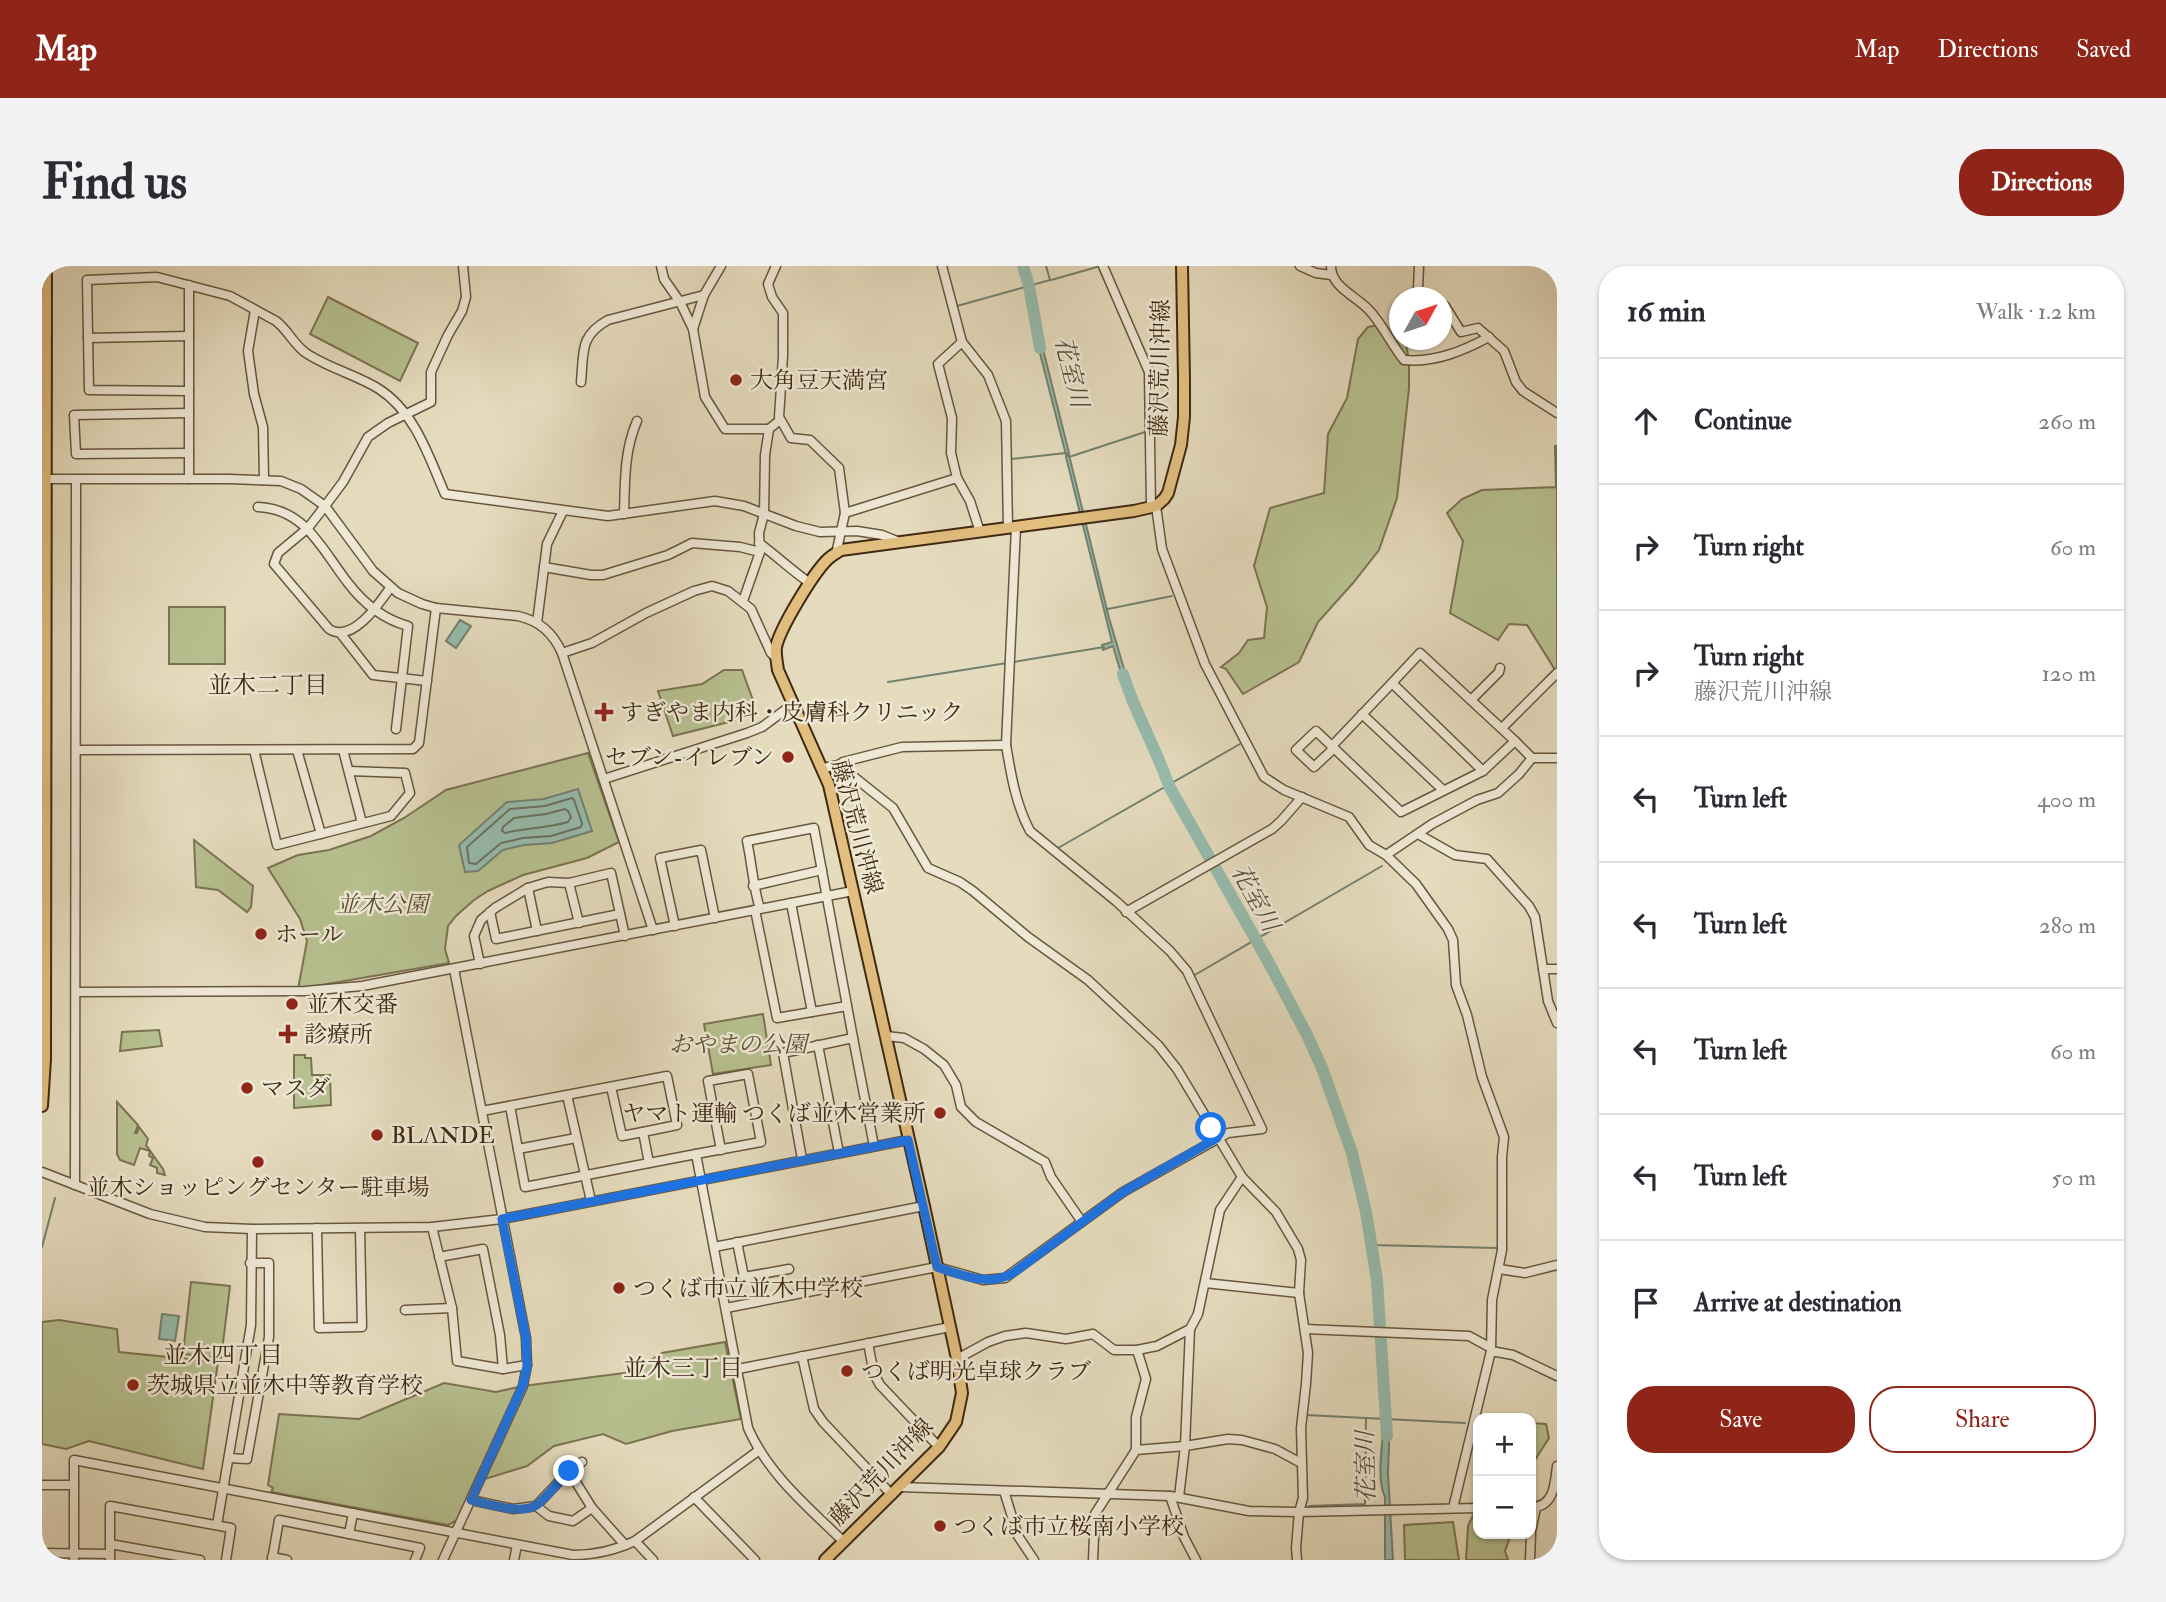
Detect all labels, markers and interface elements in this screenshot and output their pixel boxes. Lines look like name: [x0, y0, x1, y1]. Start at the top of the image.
text: Map: [35, 29, 97, 70]
text: Map: [1854, 34, 1899, 65]
text: Directions: [1937, 34, 2038, 65]
text: Saved: [2076, 34, 2131, 65]
button: Directions: [1959, 149, 2124, 216]
text: Find us: [42, 152, 187, 213]
north arrow: [1389, 287, 1452, 350]
text: 16 min: [1627, 293, 1706, 330]
text: Walk · 1.2 km: [1976, 297, 2096, 326]
street label: 藤沢荒川沖線: [1144, 299, 1176, 437]
water label: 花室川: [1047, 333, 1095, 414]
place label: 大角豆天満宮: [750, 366, 888, 395]
marker: 大角豆天満宮: [728, 372, 744, 388]
icon: ahead: [1627, 402, 1665, 440]
text: Continue: [1694, 405, 1792, 437]
text: 260 m: [2038, 407, 2096, 436]
icon: right: [1627, 528, 1665, 566]
text: Turn right: [1694, 531, 1804, 563]
text: 60 m: [2050, 533, 2096, 562]
text: Turn right: [1694, 641, 1804, 673]
icon: right: [1627, 654, 1665, 692]
text: 120 m: [2042, 659, 2096, 688]
district label: 並木二丁目: [208, 670, 328, 701]
text: 藤沢荒川沖線: [1694, 677, 1832, 706]
place label: すぎやま内科・皮膚科クリニック: [620, 698, 964, 727]
marker: すぎやま内科・皮膚科クリニック: [594, 702, 614, 722]
place label: セブン-イレブン: [605, 743, 774, 772]
marker: セブン-イレブン: [780, 749, 796, 765]
street label: 藤沢荒川沖線: [825, 757, 889, 897]
icon: left: [1627, 780, 1665, 818]
text: Turn left: [1694, 783, 1787, 815]
text: 400 m: [2037, 785, 2096, 814]
water label: 花室川: [1224, 859, 1287, 940]
park label: 並木公園: [336, 890, 432, 919]
icon: left: [1627, 906, 1665, 944]
text: Turn left: [1694, 909, 1787, 941]
text: 280 m: [2039, 911, 2096, 940]
place label: ホール: [275, 920, 344, 949]
marker: ホール: [253, 926, 269, 942]
place label: 並木交番: [306, 990, 398, 1019]
marker: 並木交番: [284, 996, 300, 1012]
place label: 診療所: [304, 1020, 373, 1049]
marker: 診療所: [278, 1024, 298, 1044]
park label: おやまの公園: [669, 1030, 811, 1059]
icon: left: [1627, 1032, 1665, 1070]
text: Turn left: [1694, 1035, 1787, 1067]
text: 60 m: [2050, 1037, 2096, 1066]
place label: マスダ: [261, 1074, 330, 1103]
marker: マスダ: [239, 1080, 255, 1096]
place label: ヤマト運輸 つくば並木営業所: [622, 1099, 926, 1128]
marker: ヤマト運輸 つくば並木営業所: [932, 1105, 948, 1121]
route start: [1195, 1112, 1226, 1143]
place label: BLΛNDE: [391, 1121, 495, 1150]
marker: BLΛNDE: [369, 1127, 385, 1143]
marker: 並木ショッピングセンター駐車場: [250, 1154, 266, 1170]
icon: left: [1627, 1158, 1665, 1196]
text: Turn left: [1694, 1161, 1787, 1193]
text: 50 m: [2052, 1163, 2096, 1192]
place label: 並木ショッピングセンター駐車場: [86, 1173, 430, 1202]
place label: つくば市立並木中学校: [633, 1274, 863, 1303]
marker: つくば市立並木中学校: [611, 1280, 627, 1296]
icon: arrive: [1627, 1284, 1665, 1322]
text: Arrive at destination: [1694, 1287, 1902, 1319]
district label: 並木四丁目: [163, 1340, 283, 1371]
district label: 並木三丁目: [623, 1353, 743, 1384]
place label: つくば明光卓球クラブ: [861, 1357, 1091, 1386]
marker: つくば明光卓球クラブ: [839, 1363, 855, 1379]
place label: 茨城県立並木中等教育学校: [147, 1371, 423, 1400]
marker: 茨城県立並木中等教育学校: [125, 1377, 141, 1393]
button: Save: [1627, 1386, 1855, 1453]
button: Share: [1869, 1386, 2096, 1453]
street label: 藤沢荒川沖線: [823, 1412, 939, 1532]
map controls: [1473, 1413, 1536, 1539]
button: +: [1473, 1413, 1536, 1476]
water label: 花室川: [1350, 1428, 1382, 1503]
route end: [553, 1455, 584, 1486]
button: −: [1473, 1476, 1536, 1539]
place label: つくば市立桜南小学校: [954, 1512, 1184, 1541]
marker: つくば市立桜南小学校: [932, 1518, 948, 1534]

